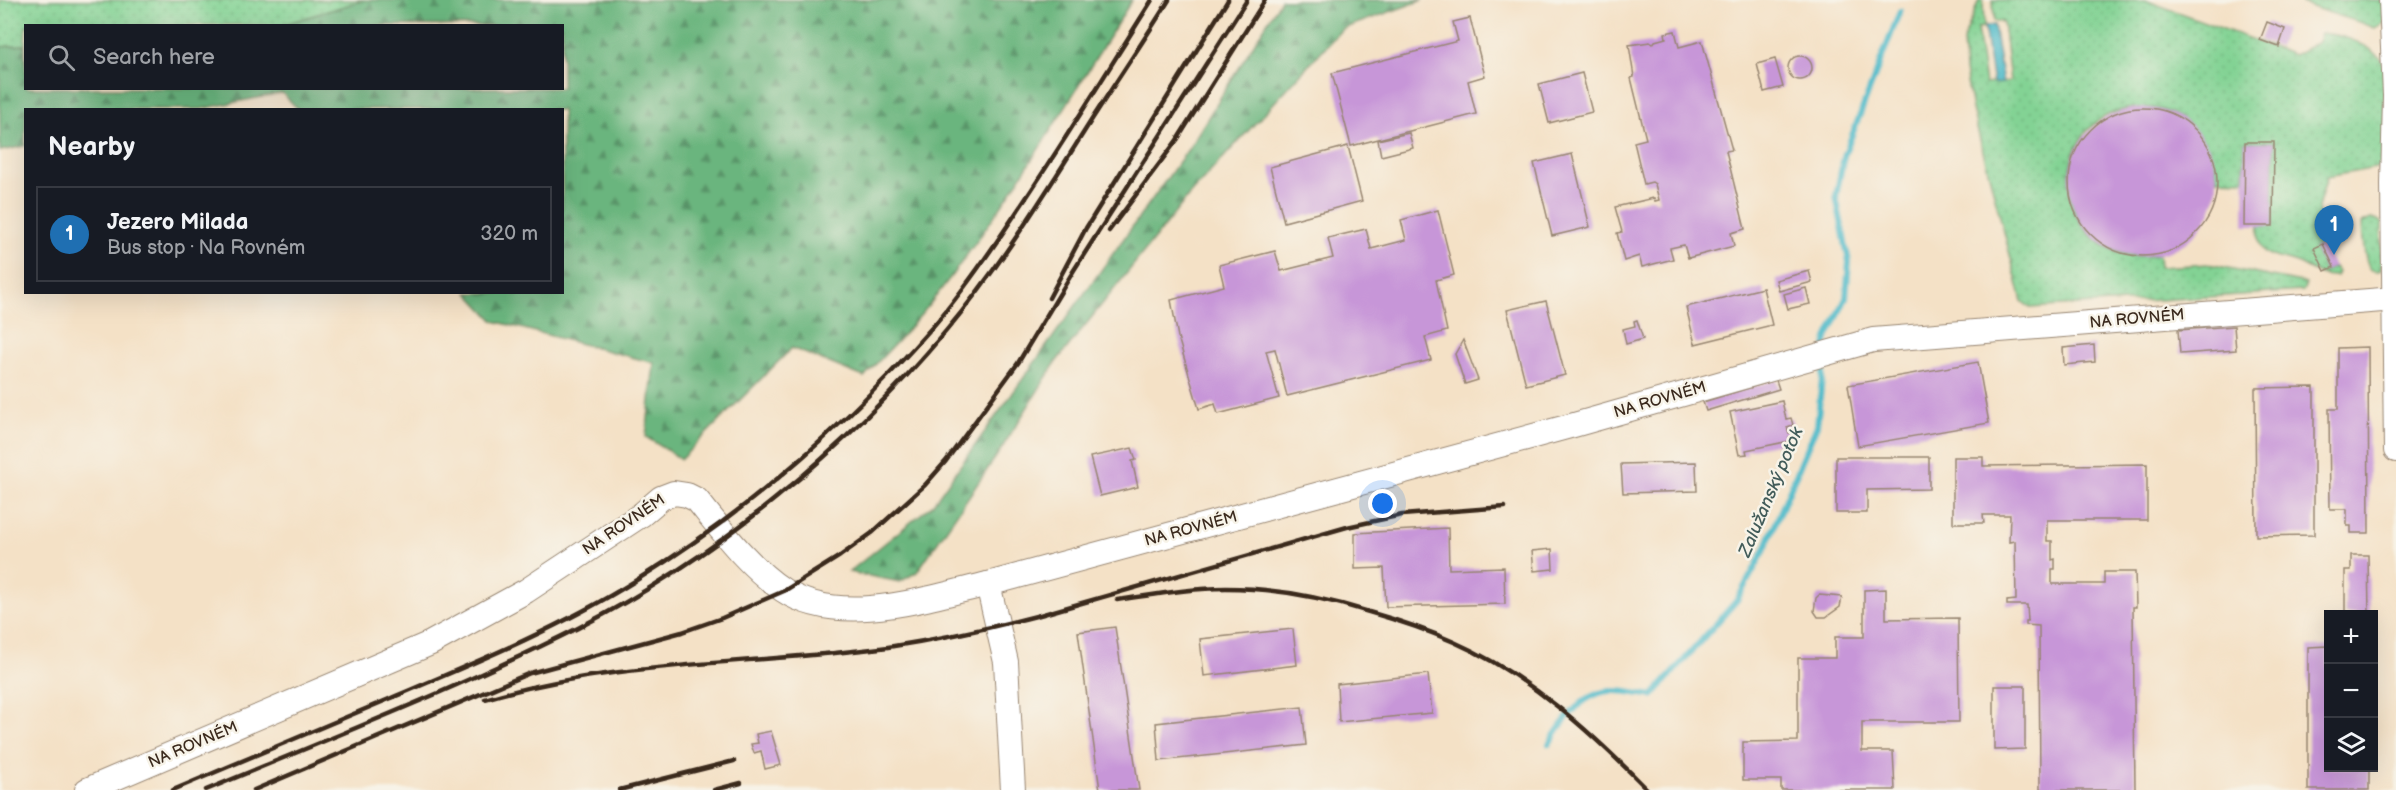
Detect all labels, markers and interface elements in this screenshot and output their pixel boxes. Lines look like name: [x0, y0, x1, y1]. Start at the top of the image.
search box: [24, 24, 564, 90]
icon: search: [45, 41, 78, 74]
text: Search here: [93, 44, 215, 71]
text: Nearby: [48, 132, 135, 163]
pin: 1: [2314, 206, 2354, 255]
text: Jezero Milada: [107, 209, 248, 236]
text: 1: [65, 222, 74, 246]
text: 320 m: [480, 222, 538, 246]
text: Bus stop · Na Rovném: [107, 236, 305, 260]
street label: NA ROVNÉM: [2089, 303, 2185, 333]
street label: NA ROVNÉM: [1611, 376, 1708, 422]
water label: Zalužanský potok: [1734, 423, 1808, 561]
street label: NA ROVNÉM: [578, 489, 669, 560]
your location: [1368, 489, 1397, 518]
street label: NA ROVNÉM: [1142, 506, 1239, 551]
map controls: [2324, 610, 2378, 772]
button: +: [2324, 610, 2378, 664]
button: −: [2324, 664, 2378, 718]
street label: NA ROVNÉM: [145, 716, 241, 772]
button: layers: [2324, 718, 2378, 772]

